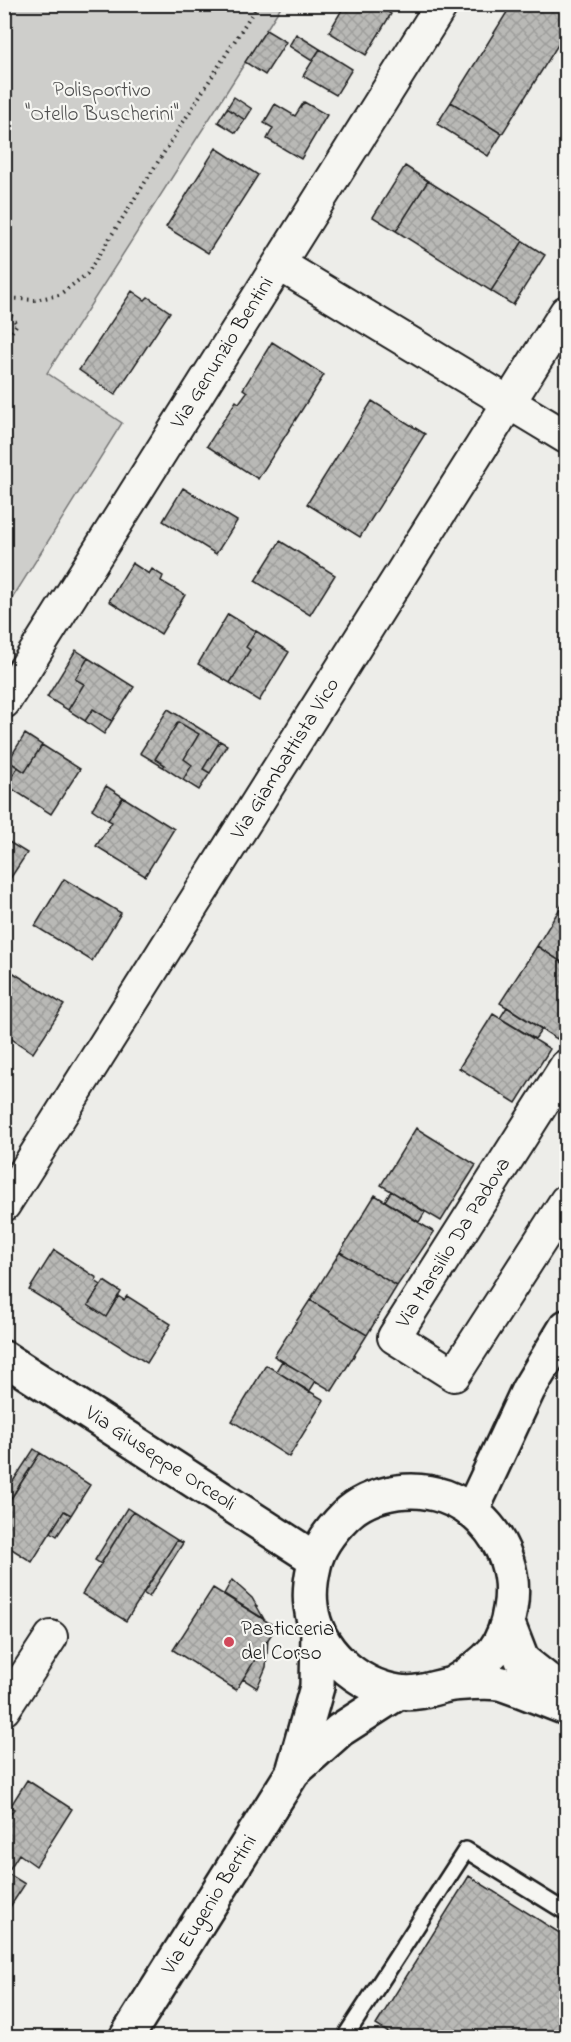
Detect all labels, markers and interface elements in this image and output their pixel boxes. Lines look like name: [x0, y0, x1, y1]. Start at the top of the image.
park label: Polisportivo "Otello Buscherini": [25, 76, 179, 130]
street label: Via Genunzio Bentini: [164, 271, 282, 436]
street label: Via Giambattista Vico: [224, 672, 348, 846]
street label: Via Marsilio Da Padova: [389, 1152, 519, 1335]
street label: Via Giuseppe Orceoli: [78, 1398, 241, 1519]
place label: Pasticceria del Corso: [241, 1615, 334, 1669]
marker: Pasticceria del Corso: [222, 1635, 236, 1649]
street label: Via Eugenio Bertini: [154, 1829, 267, 1983]

